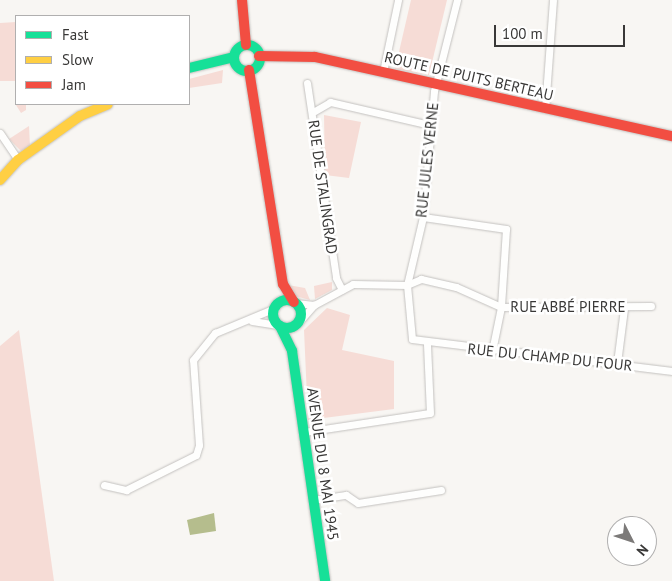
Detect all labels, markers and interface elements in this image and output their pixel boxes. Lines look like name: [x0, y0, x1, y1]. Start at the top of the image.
legend: [15, 15, 190, 105]
scale bar: [497, 15, 628, 47]
text: 100 m: [502, 24, 543, 43]
text: Fast: [62, 25, 89, 44]
street label: ROUTE DE PUITS BERTEAU: [383, 48, 555, 104]
text: Slow: [62, 50, 93, 69]
text: Jam: [62, 75, 86, 94]
street label: RUE JULES VERNE: [412, 101, 442, 219]
street label: RUE DE STALINGRAD: [305, 119, 341, 255]
street label: RUE ABBÉ PIERRE: [510, 298, 626, 316]
street label: RUE DU CHAMP DU FOUR: [466, 339, 634, 375]
street label: AVENUE DU 8 MAI 1945: [303, 386, 343, 542]
north arrow: [607, 516, 657, 566]
text: N: [633, 541, 652, 560]

